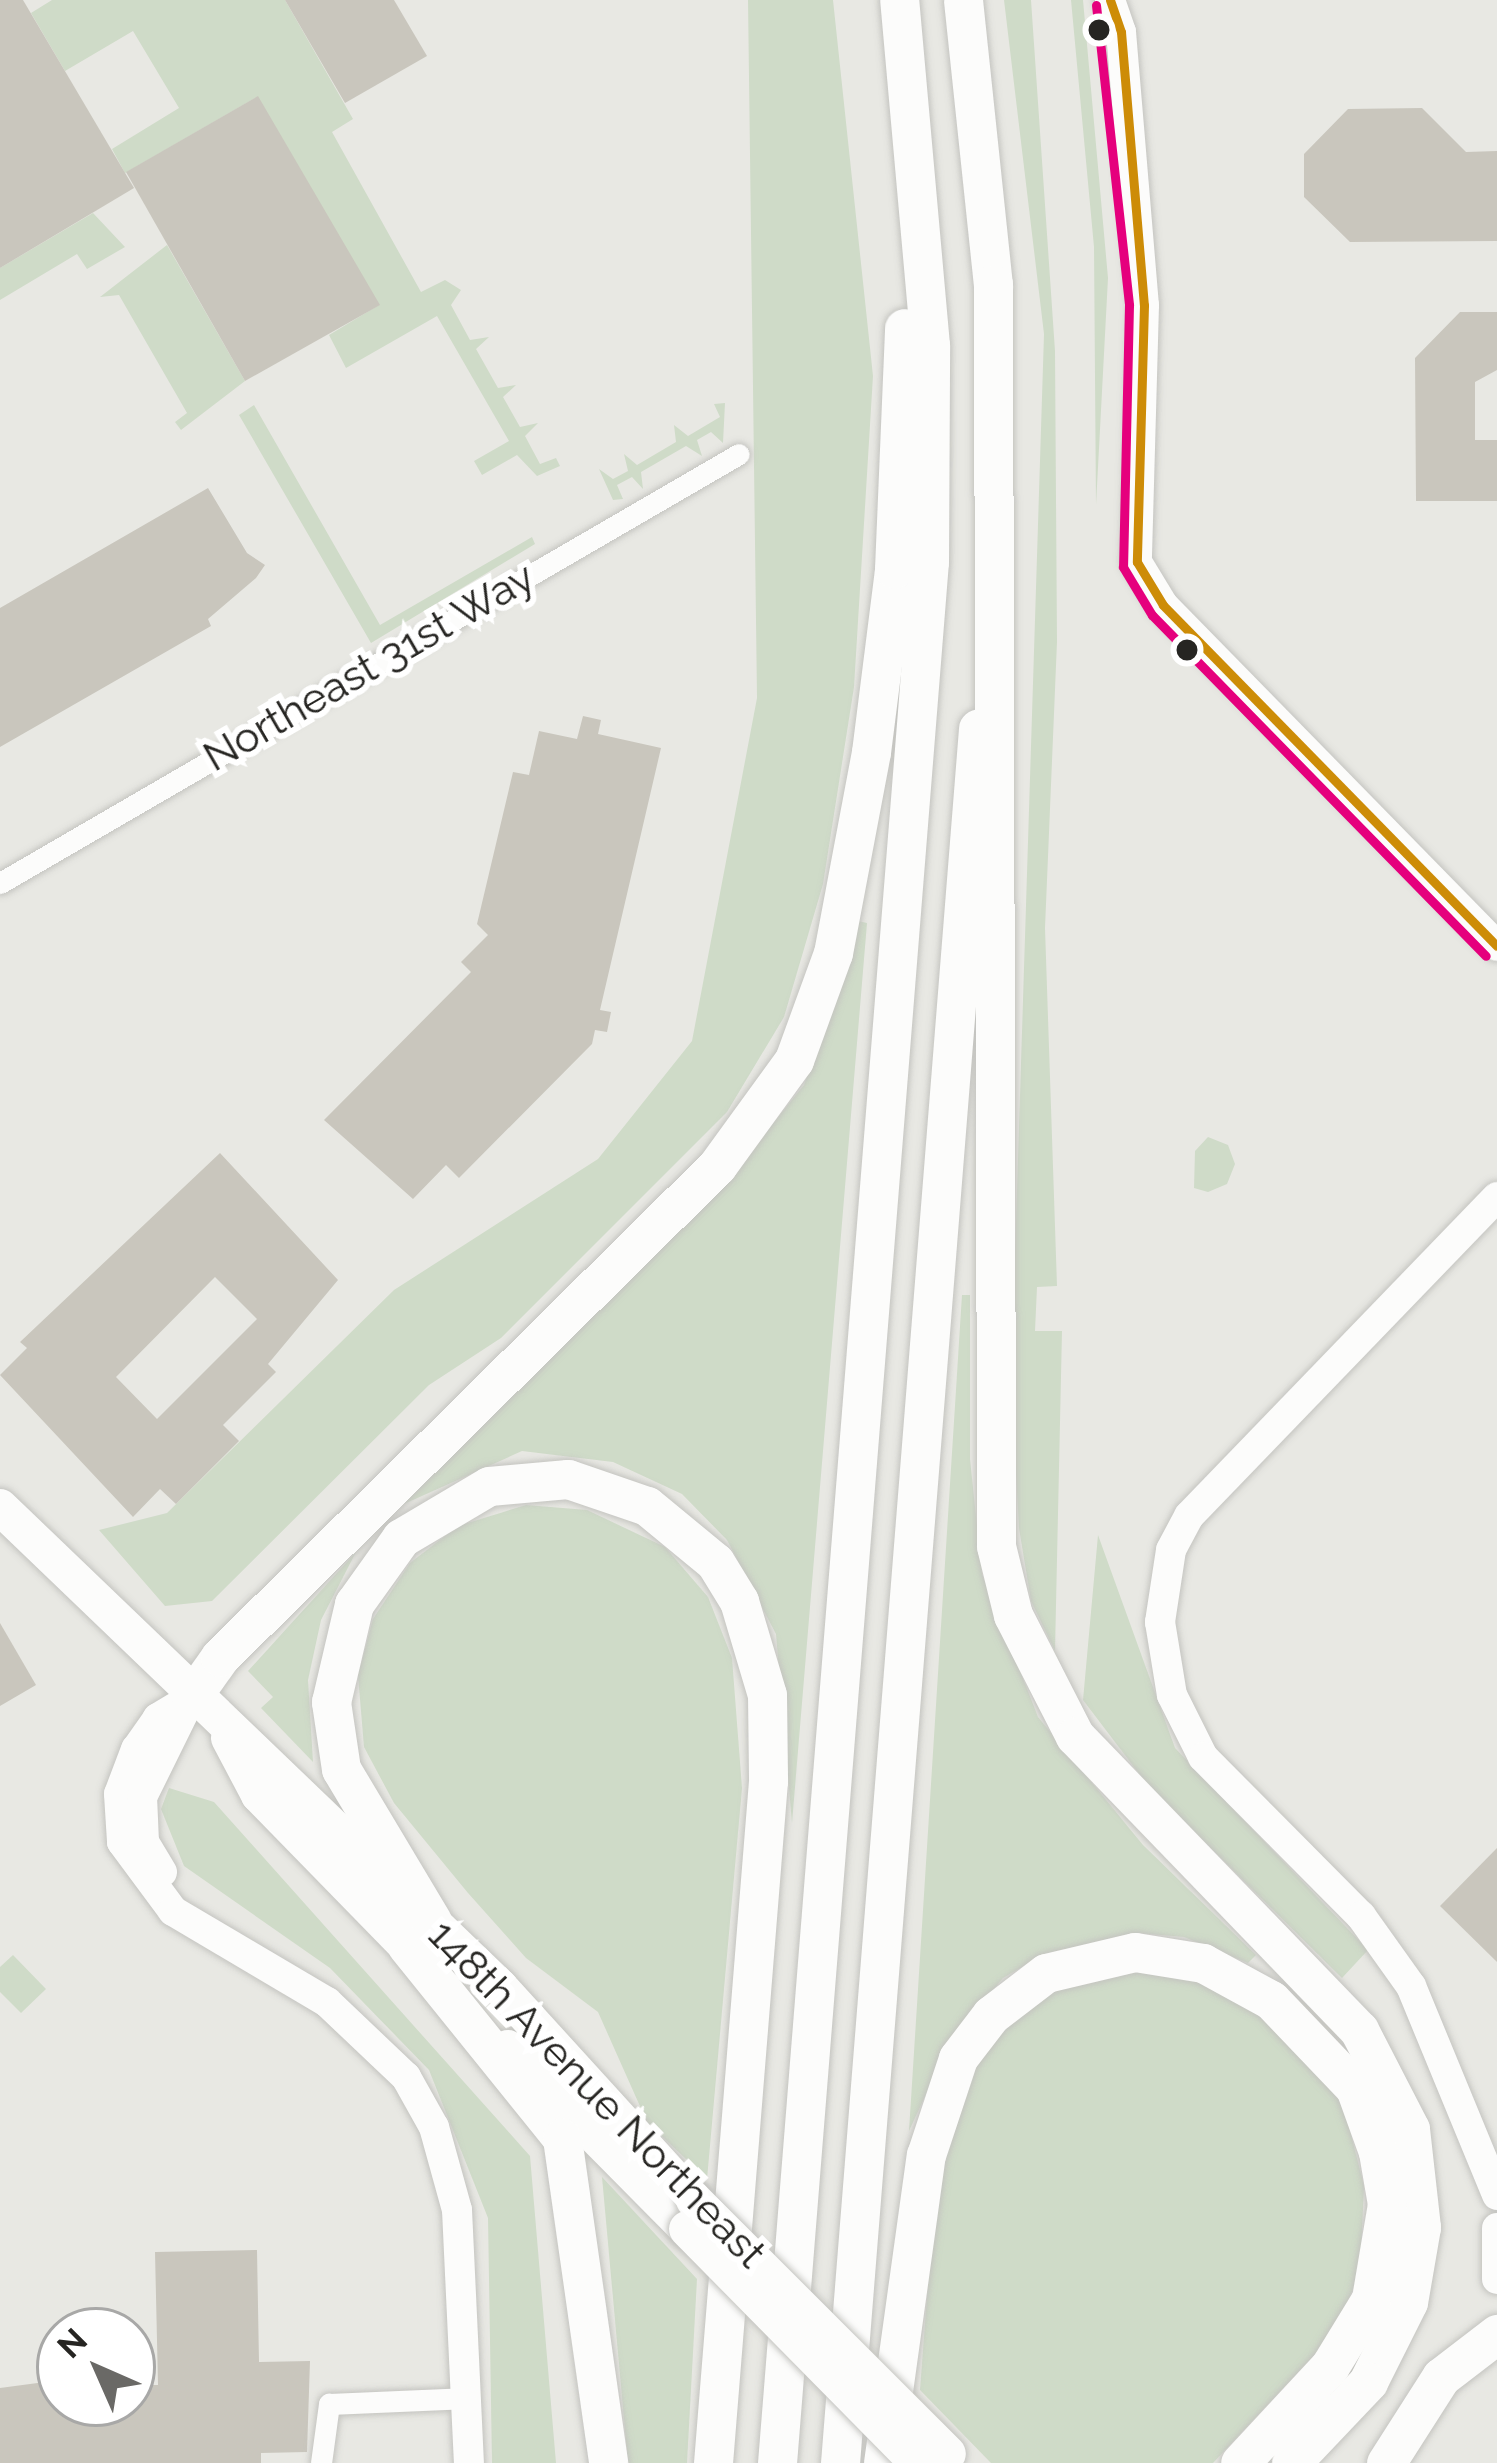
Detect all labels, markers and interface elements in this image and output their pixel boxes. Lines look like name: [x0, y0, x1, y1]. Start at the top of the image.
unlabelled marker: [1088, 19, 1110, 41]
street label: Northeast 31st Way: [194, 551, 544, 783]
unlabelled marker: [1176, 639, 1198, 661]
street label: 148th Avenue Northeast: [417, 1909, 777, 2279]
north arrow: [36, 2307, 156, 2427]
text: N: [50, 2321, 95, 2366]

